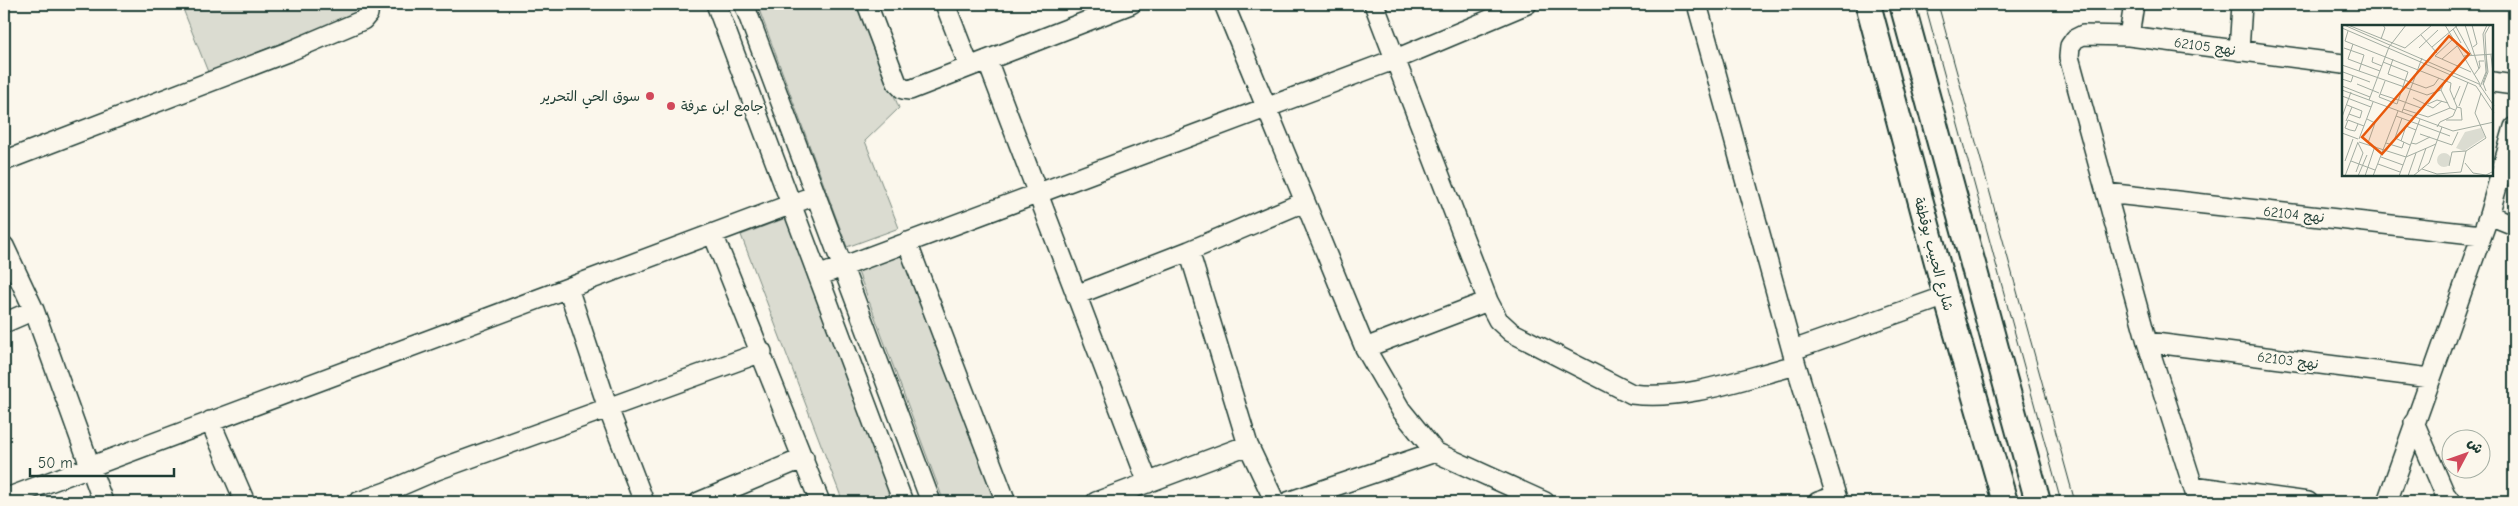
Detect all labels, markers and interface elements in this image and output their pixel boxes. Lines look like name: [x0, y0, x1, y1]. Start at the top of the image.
inset map: [2342, 25, 2493, 176]
street label: نهج 62105: [2173, 34, 2237, 60]
place label: سوق الحي التحرير: [540, 88, 640, 109]
marker: سوق الحي التحرير: [644, 90, 656, 102]
place label: جامع ابن عرفة: [681, 98, 764, 117]
marker: جامع ابن عرفة: [665, 100, 677, 112]
street label: شارع الحبيب بوقطفة: [1909, 195, 1957, 313]
street label: نهج 62104: [2262, 203, 2325, 227]
street label: نهج 62103: [2256, 348, 2320, 374]
north arrow: [2440, 428, 2490, 478]
text: ش: [2464, 434, 2487, 457]
scale bar: [30, 446, 174, 478]
text: 50 m: [38, 454, 73, 472]

